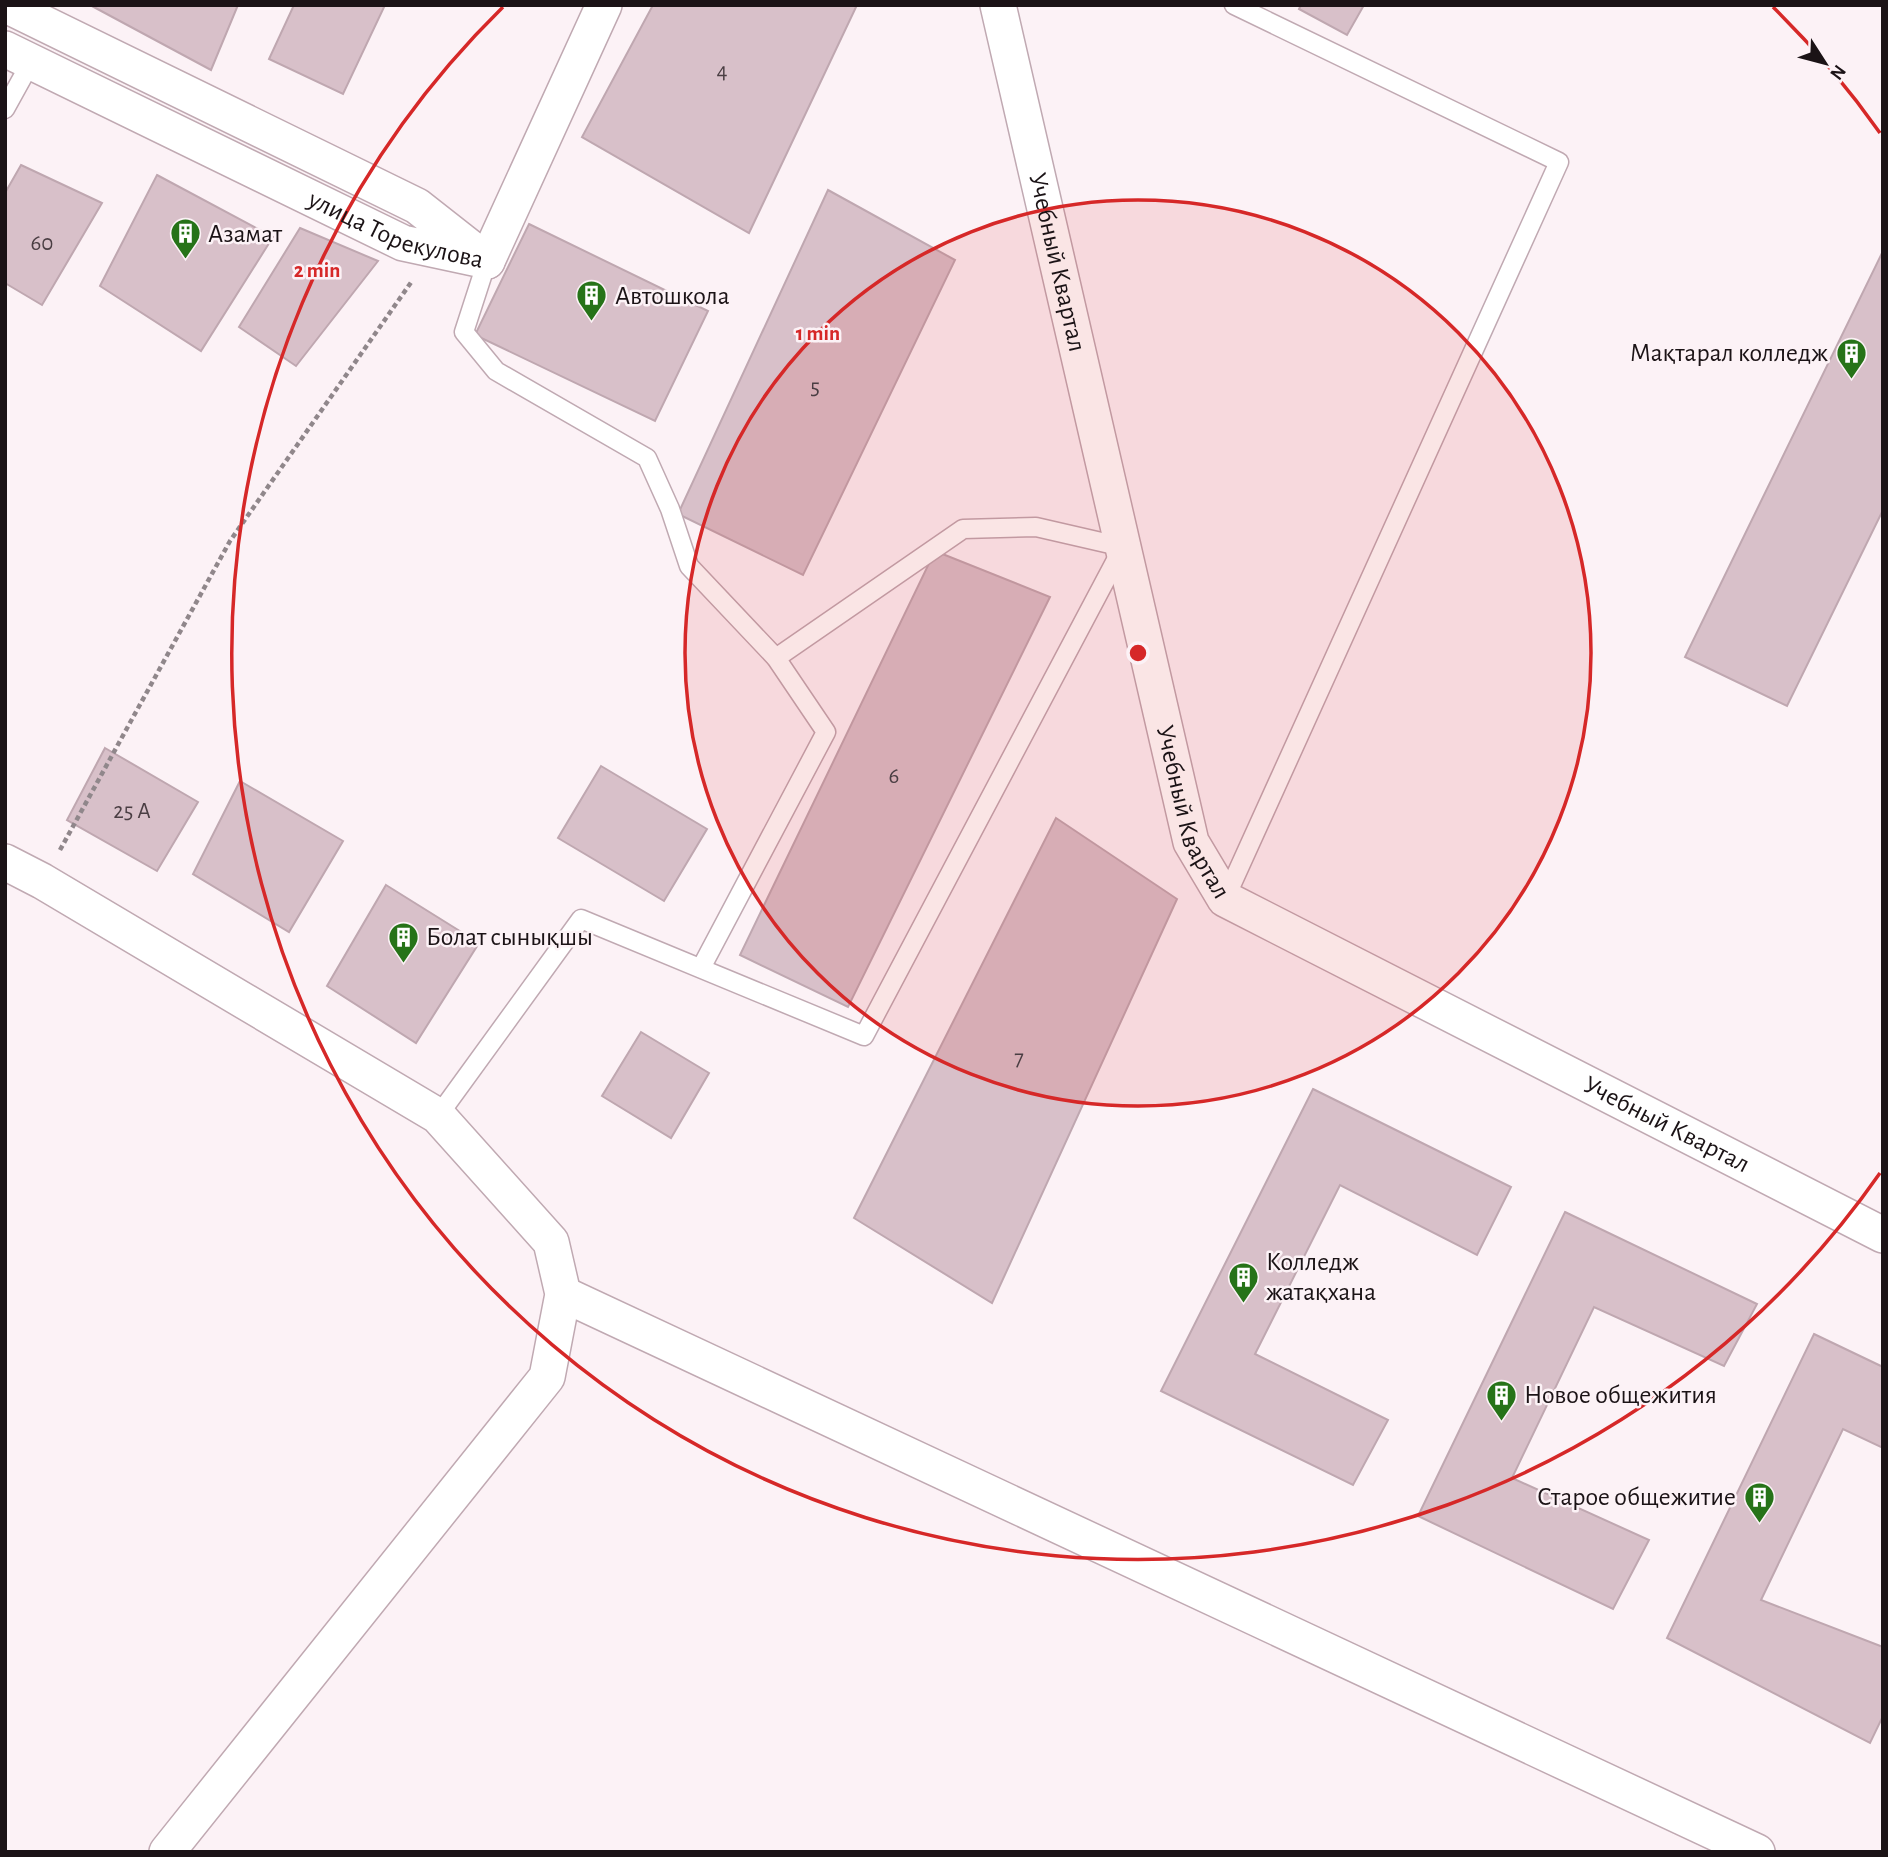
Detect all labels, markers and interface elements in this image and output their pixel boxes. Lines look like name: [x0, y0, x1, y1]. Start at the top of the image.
north arrow: [1790, 28, 1860, 98]
house number: 4: [716, 60, 728, 83]
text: N: [1826, 61, 1849, 83]
street label: Учебный Квартал: [1024, 170, 1091, 354]
street label: улица Торекулова: [303, 186, 486, 273]
building icon: Азамат: [168, 217, 202, 261]
place label: Азамат: [208, 221, 283, 247]
house number: 60: [31, 232, 53, 255]
text: 2 min: [294, 260, 340, 281]
building icon: Автошкола: [575, 279, 609, 323]
place label: Автошкола: [615, 283, 730, 309]
text: 1 min: [796, 323, 840, 344]
building icon: Мақтарал колледж: [1834, 336, 1868, 380]
place label: Мақтарал колледж: [1630, 340, 1828, 366]
house number: 5: [810, 376, 820, 399]
centre of rings: [1126, 641, 1150, 665]
street label: Учебный Квартал: [1152, 723, 1235, 903]
house number: 6: [889, 765, 899, 788]
house number: 25 А: [113, 800, 151, 823]
building icon: Болат сынықшы: [386, 920, 420, 964]
place label: Болат сынықшы: [426, 924, 593, 950]
house number: 7: [1014, 1047, 1024, 1070]
street label: Учебный Квартал: [1579, 1071, 1754, 1178]
place label: Колледж жатақхана: [1266, 1249, 1376, 1305]
building icon: Колледж жатақхана: [1226, 1260, 1260, 1304]
building icon: Новое общежития: [1484, 1378, 1518, 1422]
place label: Новое общежития: [1524, 1382, 1717, 1408]
building icon: Старое общежитие: [1742, 1480, 1776, 1524]
place label: Старое общежитие: [1537, 1484, 1736, 1510]

